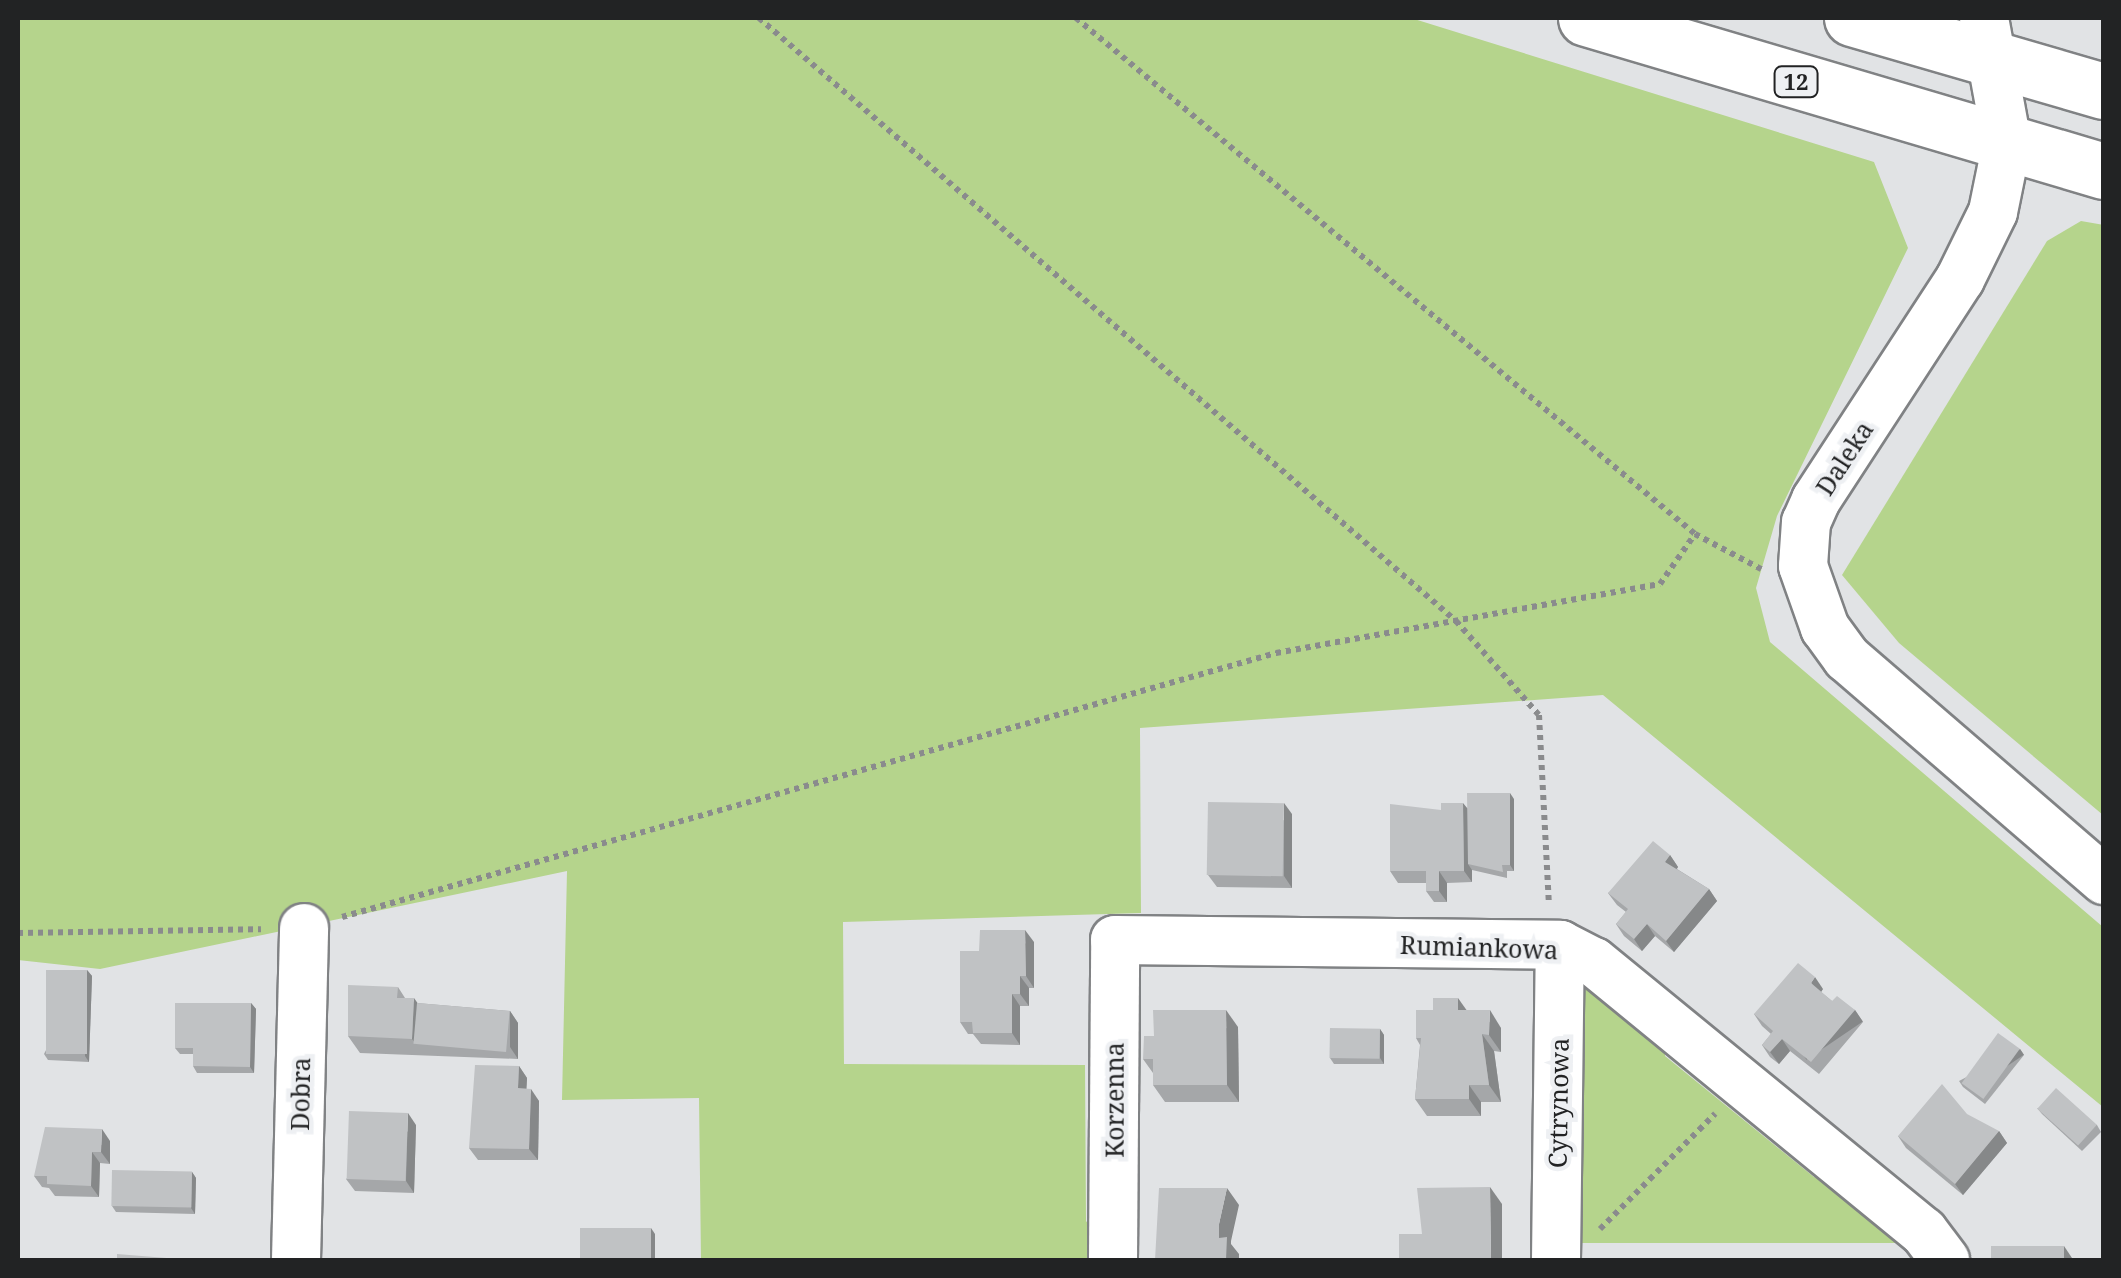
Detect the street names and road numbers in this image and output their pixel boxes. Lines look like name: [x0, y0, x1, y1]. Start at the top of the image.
road number: 12: [1774, 65, 1818, 99]
street label: Daleka: [1809, 415, 1879, 501]
street label: Rumiankowa: [1399, 929, 1559, 965]
street label: Cytrynowa: [1542, 1038, 1574, 1168]
street label: Korzenna: [1099, 1042, 1129, 1158]
street label: Dobra: [284, 1057, 316, 1131]

